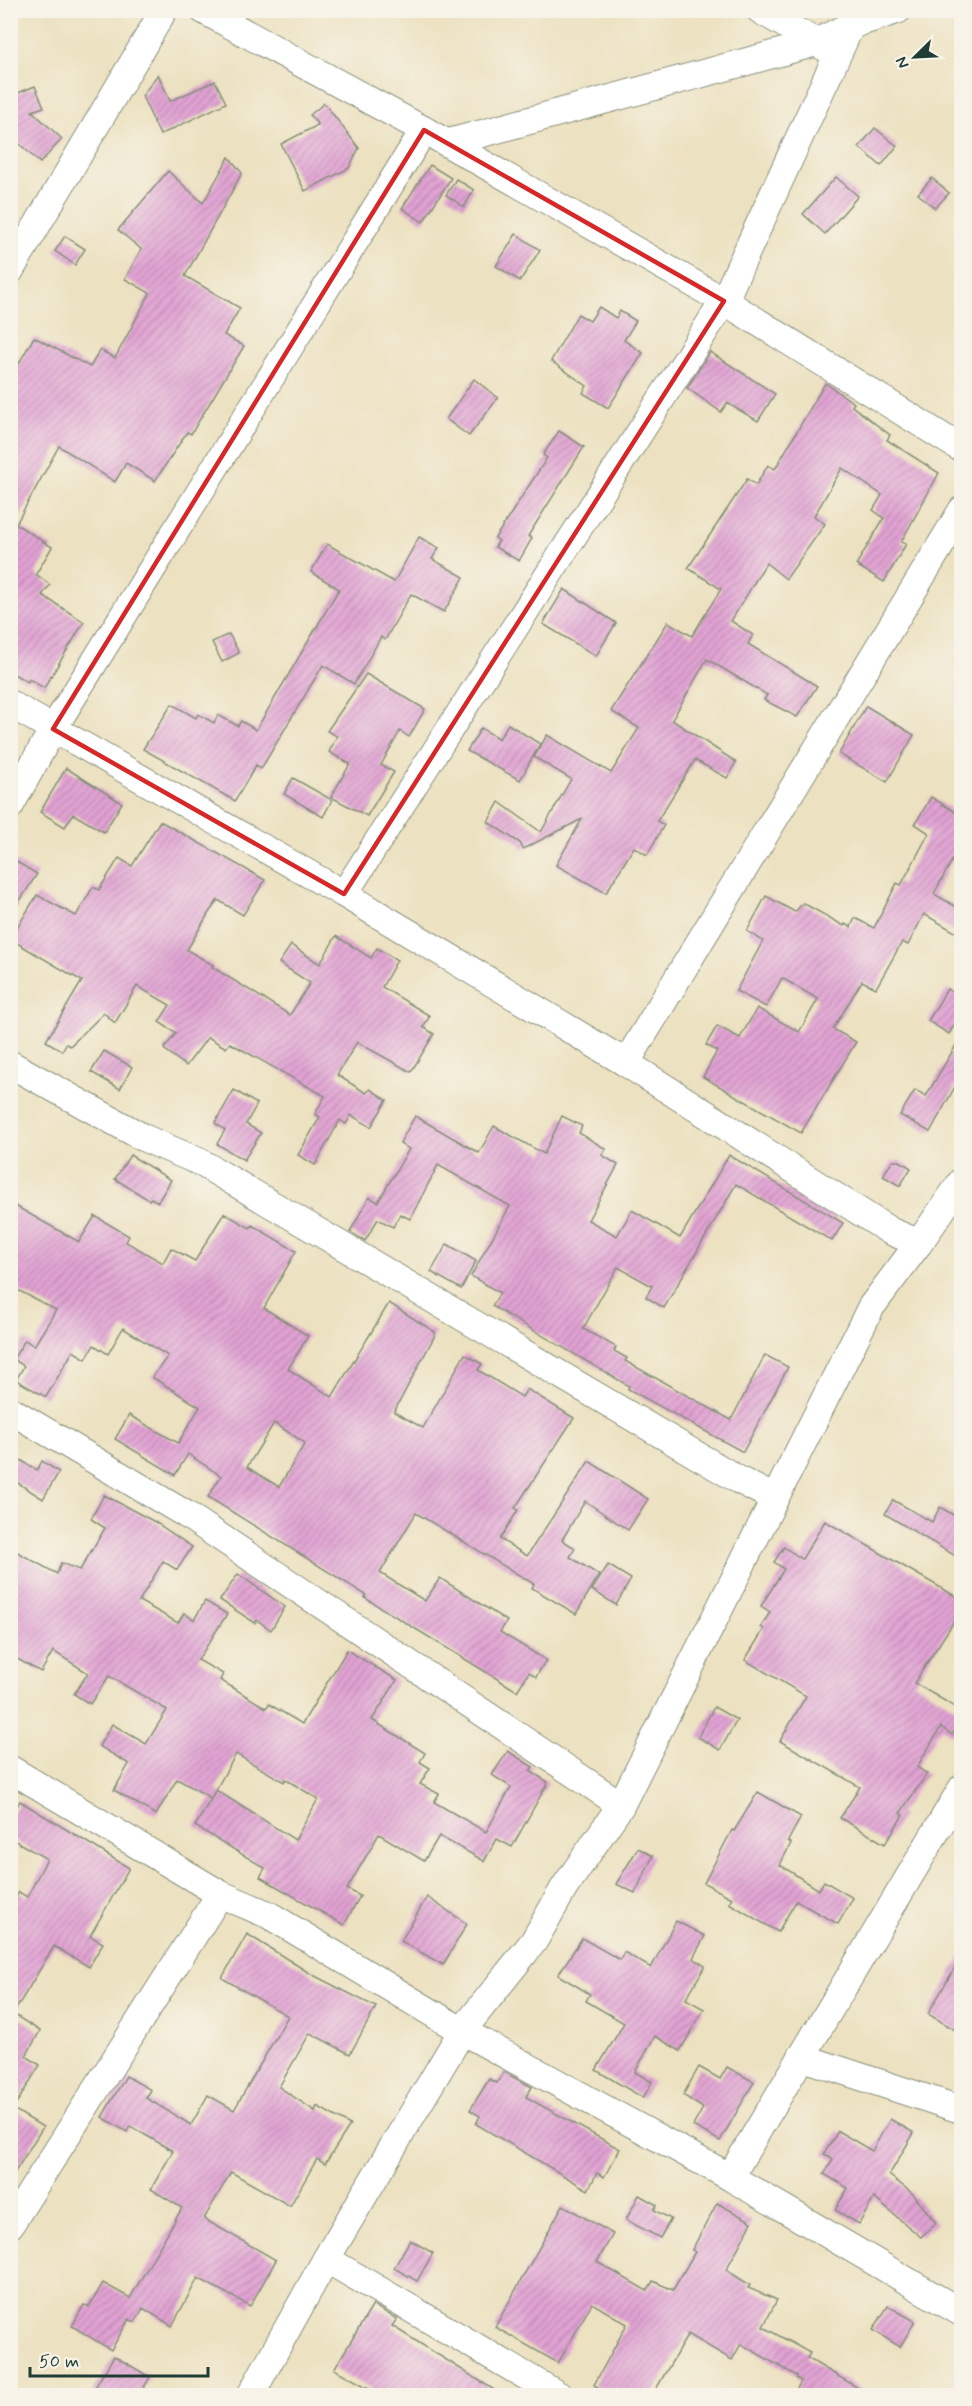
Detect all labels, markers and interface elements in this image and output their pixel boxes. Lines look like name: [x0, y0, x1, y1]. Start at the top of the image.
north arrow: [885, 27, 945, 87]
text: N: [891, 53, 914, 72]
scale bar: [30, 2340, 208, 2378]
text: 50 m: [39, 2350, 79, 2374]

